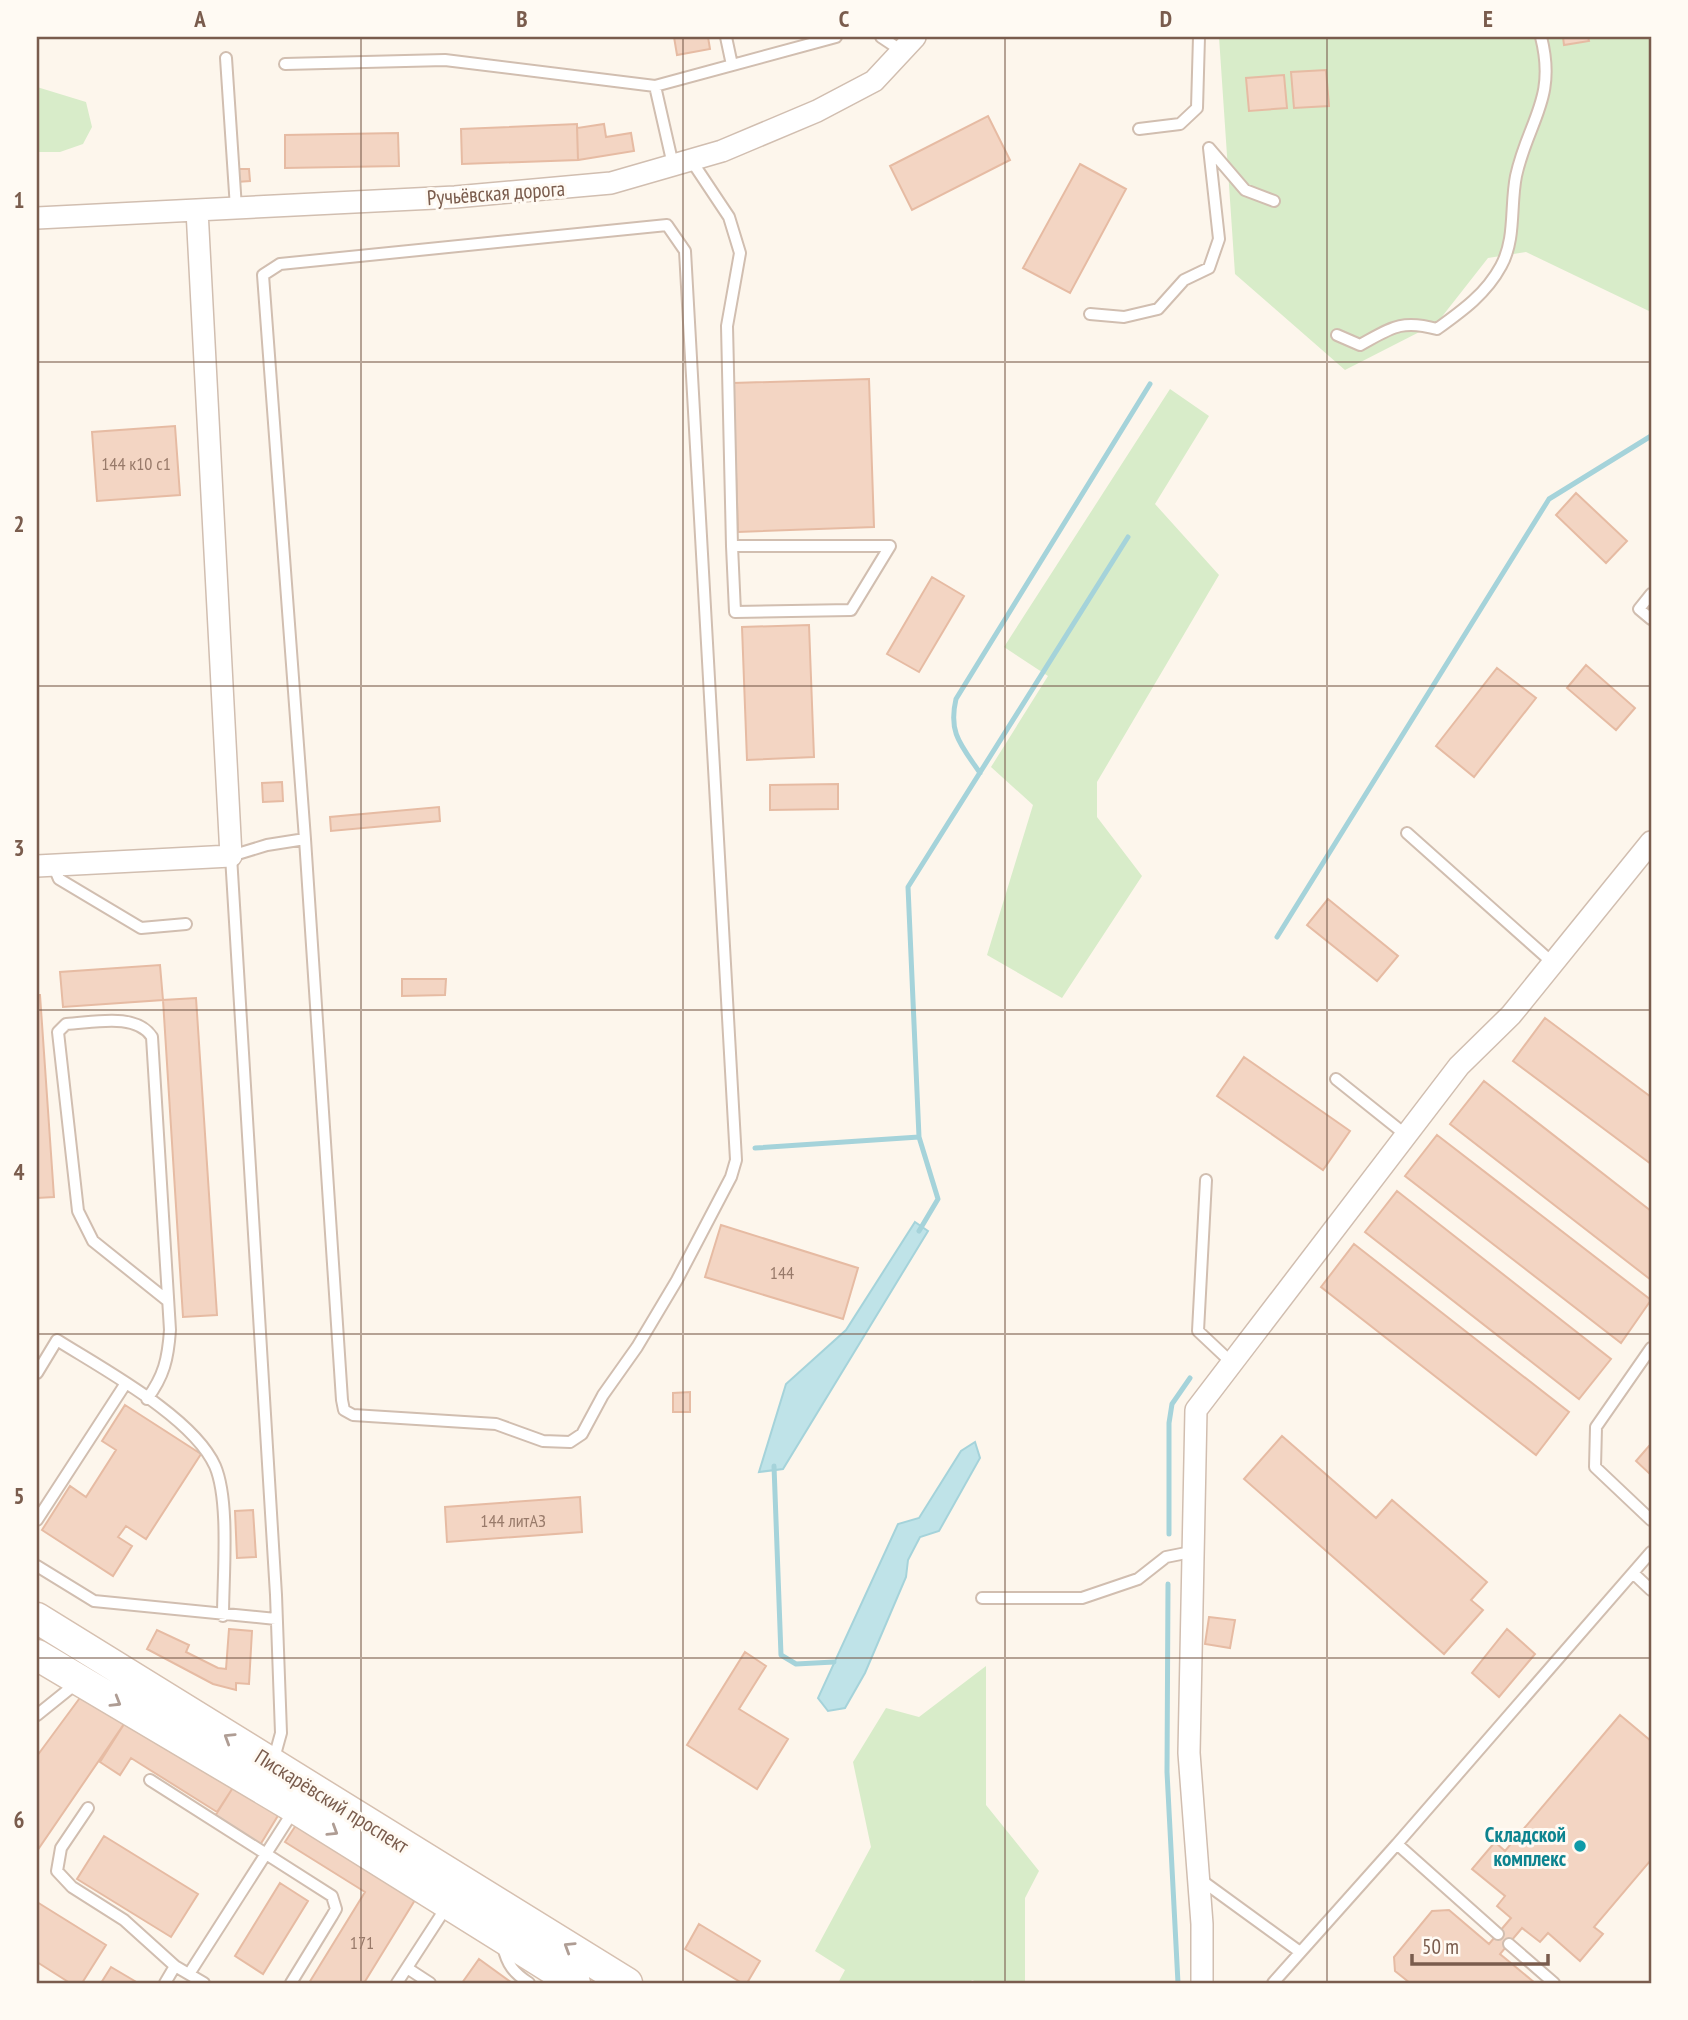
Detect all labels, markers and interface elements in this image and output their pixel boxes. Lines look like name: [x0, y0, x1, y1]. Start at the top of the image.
text: A: [193, 4, 206, 33]
text: B: [516, 4, 528, 33]
text: C: [839, 4, 850, 33]
text: D: [1160, 4, 1172, 33]
text: E: [1483, 4, 1493, 33]
street label: Ручьёвская дорога: [426, 175, 566, 211]
text: 1: [14, 185, 25, 214]
house number: 144 к10 с1: [101, 452, 171, 475]
text: 2: [14, 509, 25, 538]
text: 3: [14, 833, 25, 862]
text: 4: [14, 1157, 25, 1186]
house number: 144: [770, 1261, 794, 1284]
text: 5: [14, 1481, 25, 1510]
house number: 144 литАЗ: [480, 1509, 546, 1532]
one-way arrow: [109, 1694, 122, 1707]
one-way arrow: [224, 1733, 237, 1746]
street label: Пискарёвский проспект: [250, 1743, 414, 1859]
text: 6: [14, 1805, 25, 1834]
place label: Складской комплекс: [1485, 1821, 1567, 1872]
one-way arrow: [325, 1823, 338, 1836]
marker: Складской комплекс: [1572, 1838, 1588, 1854]
scale bar: [1412, 1922, 1548, 1966]
house number: 171: [350, 1931, 374, 1954]
text: 50 m: [1422, 1933, 1459, 1960]
one-way arrow: [563, 1943, 576, 1956]

